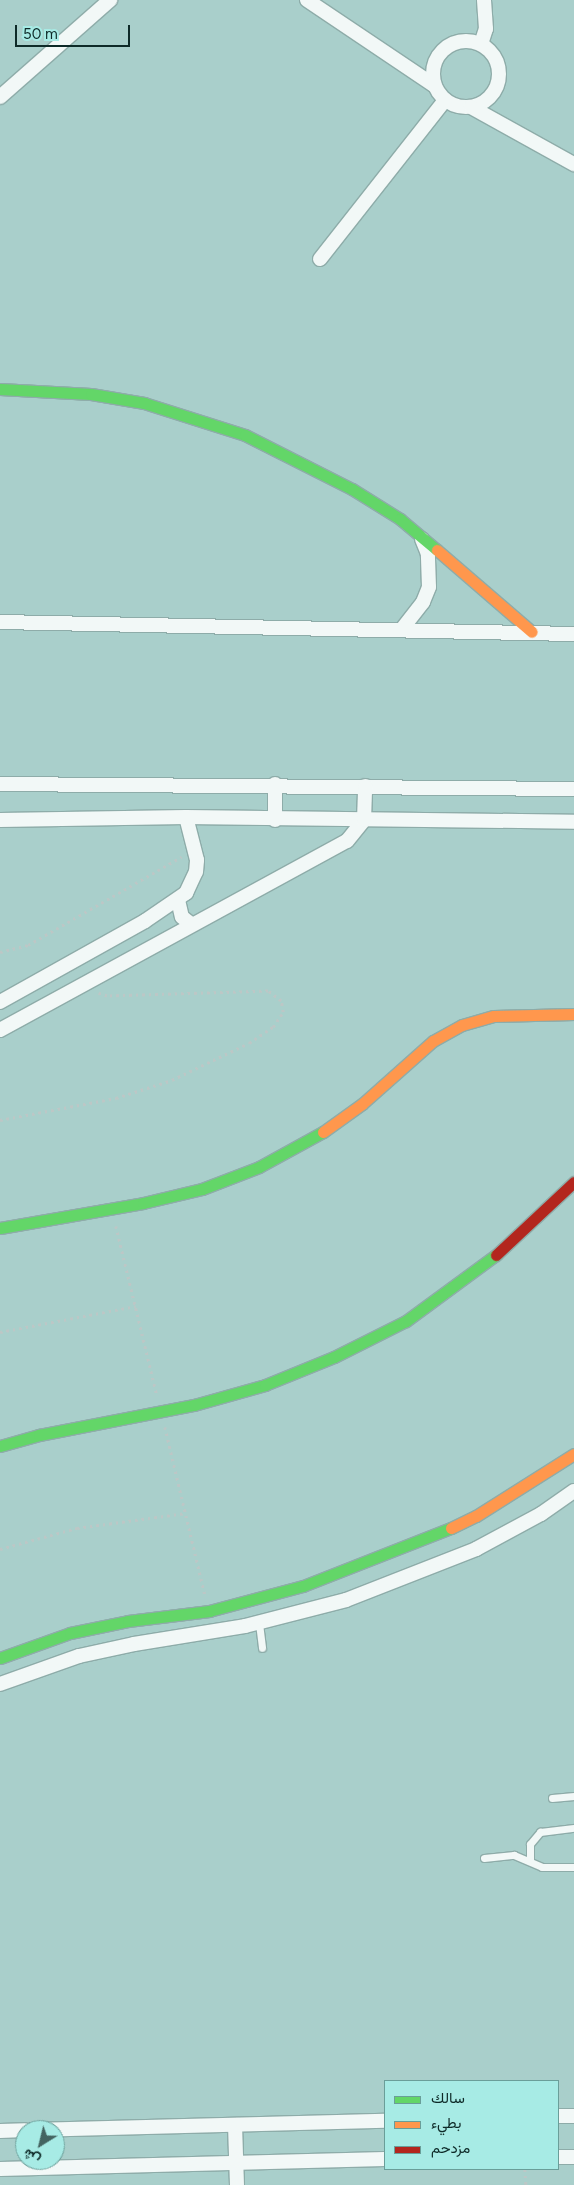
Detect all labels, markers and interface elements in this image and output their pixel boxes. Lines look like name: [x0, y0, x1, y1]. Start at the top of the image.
scale bar: [18, 15, 132, 47]
text: 50 m: [23, 25, 58, 43]
legend: [384, 2080, 559, 2170]
text: سالك: [431, 2089, 465, 2107]
text: بطيء: [431, 2114, 461, 2132]
north arrow: [15, 2120, 65, 2170]
text: مزدحم: [431, 2139, 470, 2157]
text: ش: [20, 2145, 43, 2169]

